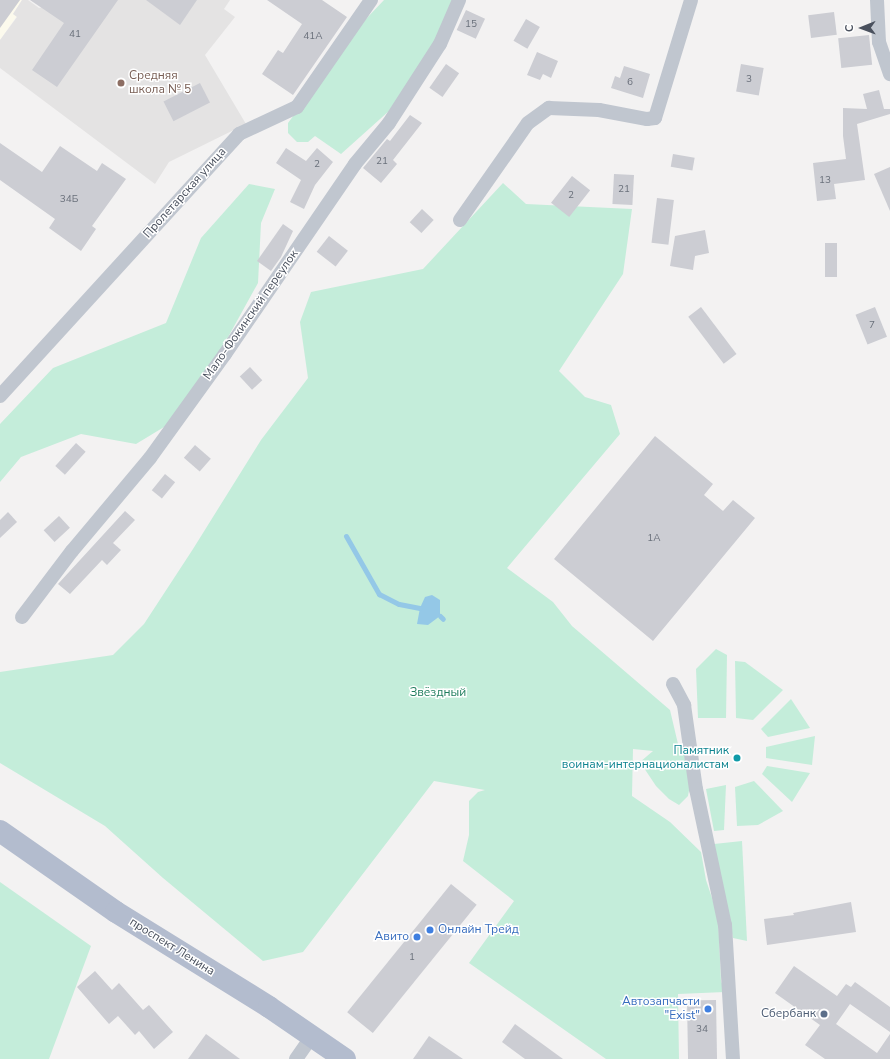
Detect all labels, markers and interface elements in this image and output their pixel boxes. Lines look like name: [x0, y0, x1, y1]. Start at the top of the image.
north arrow: [842, 8, 882, 48]
house number: 15: [465, 19, 477, 31]
text: С: [842, 24, 857, 32]
house number: 41: [69, 29, 81, 41]
house number: 41А: [303, 31, 323, 43]
place label: Средняя школа № 5: [129, 69, 191, 97]
house number: 3: [746, 74, 752, 86]
house number: 6: [627, 77, 633, 89]
marker: Средняя школа № 5: [116, 78, 126, 88]
street label: Пролетарская улица: [141, 145, 229, 241]
house number: 21: [376, 156, 388, 168]
house number: 2: [314, 159, 320, 171]
house number: 13: [819, 175, 831, 187]
house number: 21: [618, 184, 630, 196]
house number: 2: [568, 190, 574, 202]
house number: 34Б: [60, 194, 78, 206]
street label: Мало-Фокинский переулок: [201, 247, 301, 383]
house number: 7: [869, 320, 875, 332]
house number: 1А: [647, 533, 661, 545]
park label: Звёздный: [410, 686, 466, 700]
place label: Памятник воинам-интернационалистам: [562, 744, 729, 772]
marker: Памятник воинам-интернационалистам: [732, 753, 742, 763]
street label: проспект Ленина: [127, 915, 217, 979]
place label: Онлайн Трейд: [438, 923, 519, 937]
marker: Онлайн Трейд: [425, 925, 435, 935]
place label: Авито: [375, 930, 409, 944]
marker: Авито: [412, 932, 422, 942]
house number: 1: [409, 952, 415, 964]
place label: Автозапчасти "Exist": [622, 995, 700, 1023]
marker: Автозапчасти "Exist": [703, 1004, 713, 1014]
place label: Сбербанк: [761, 1007, 816, 1021]
marker: Сбербанк: [819, 1009, 829, 1019]
house number: 34: [696, 1024, 708, 1036]

